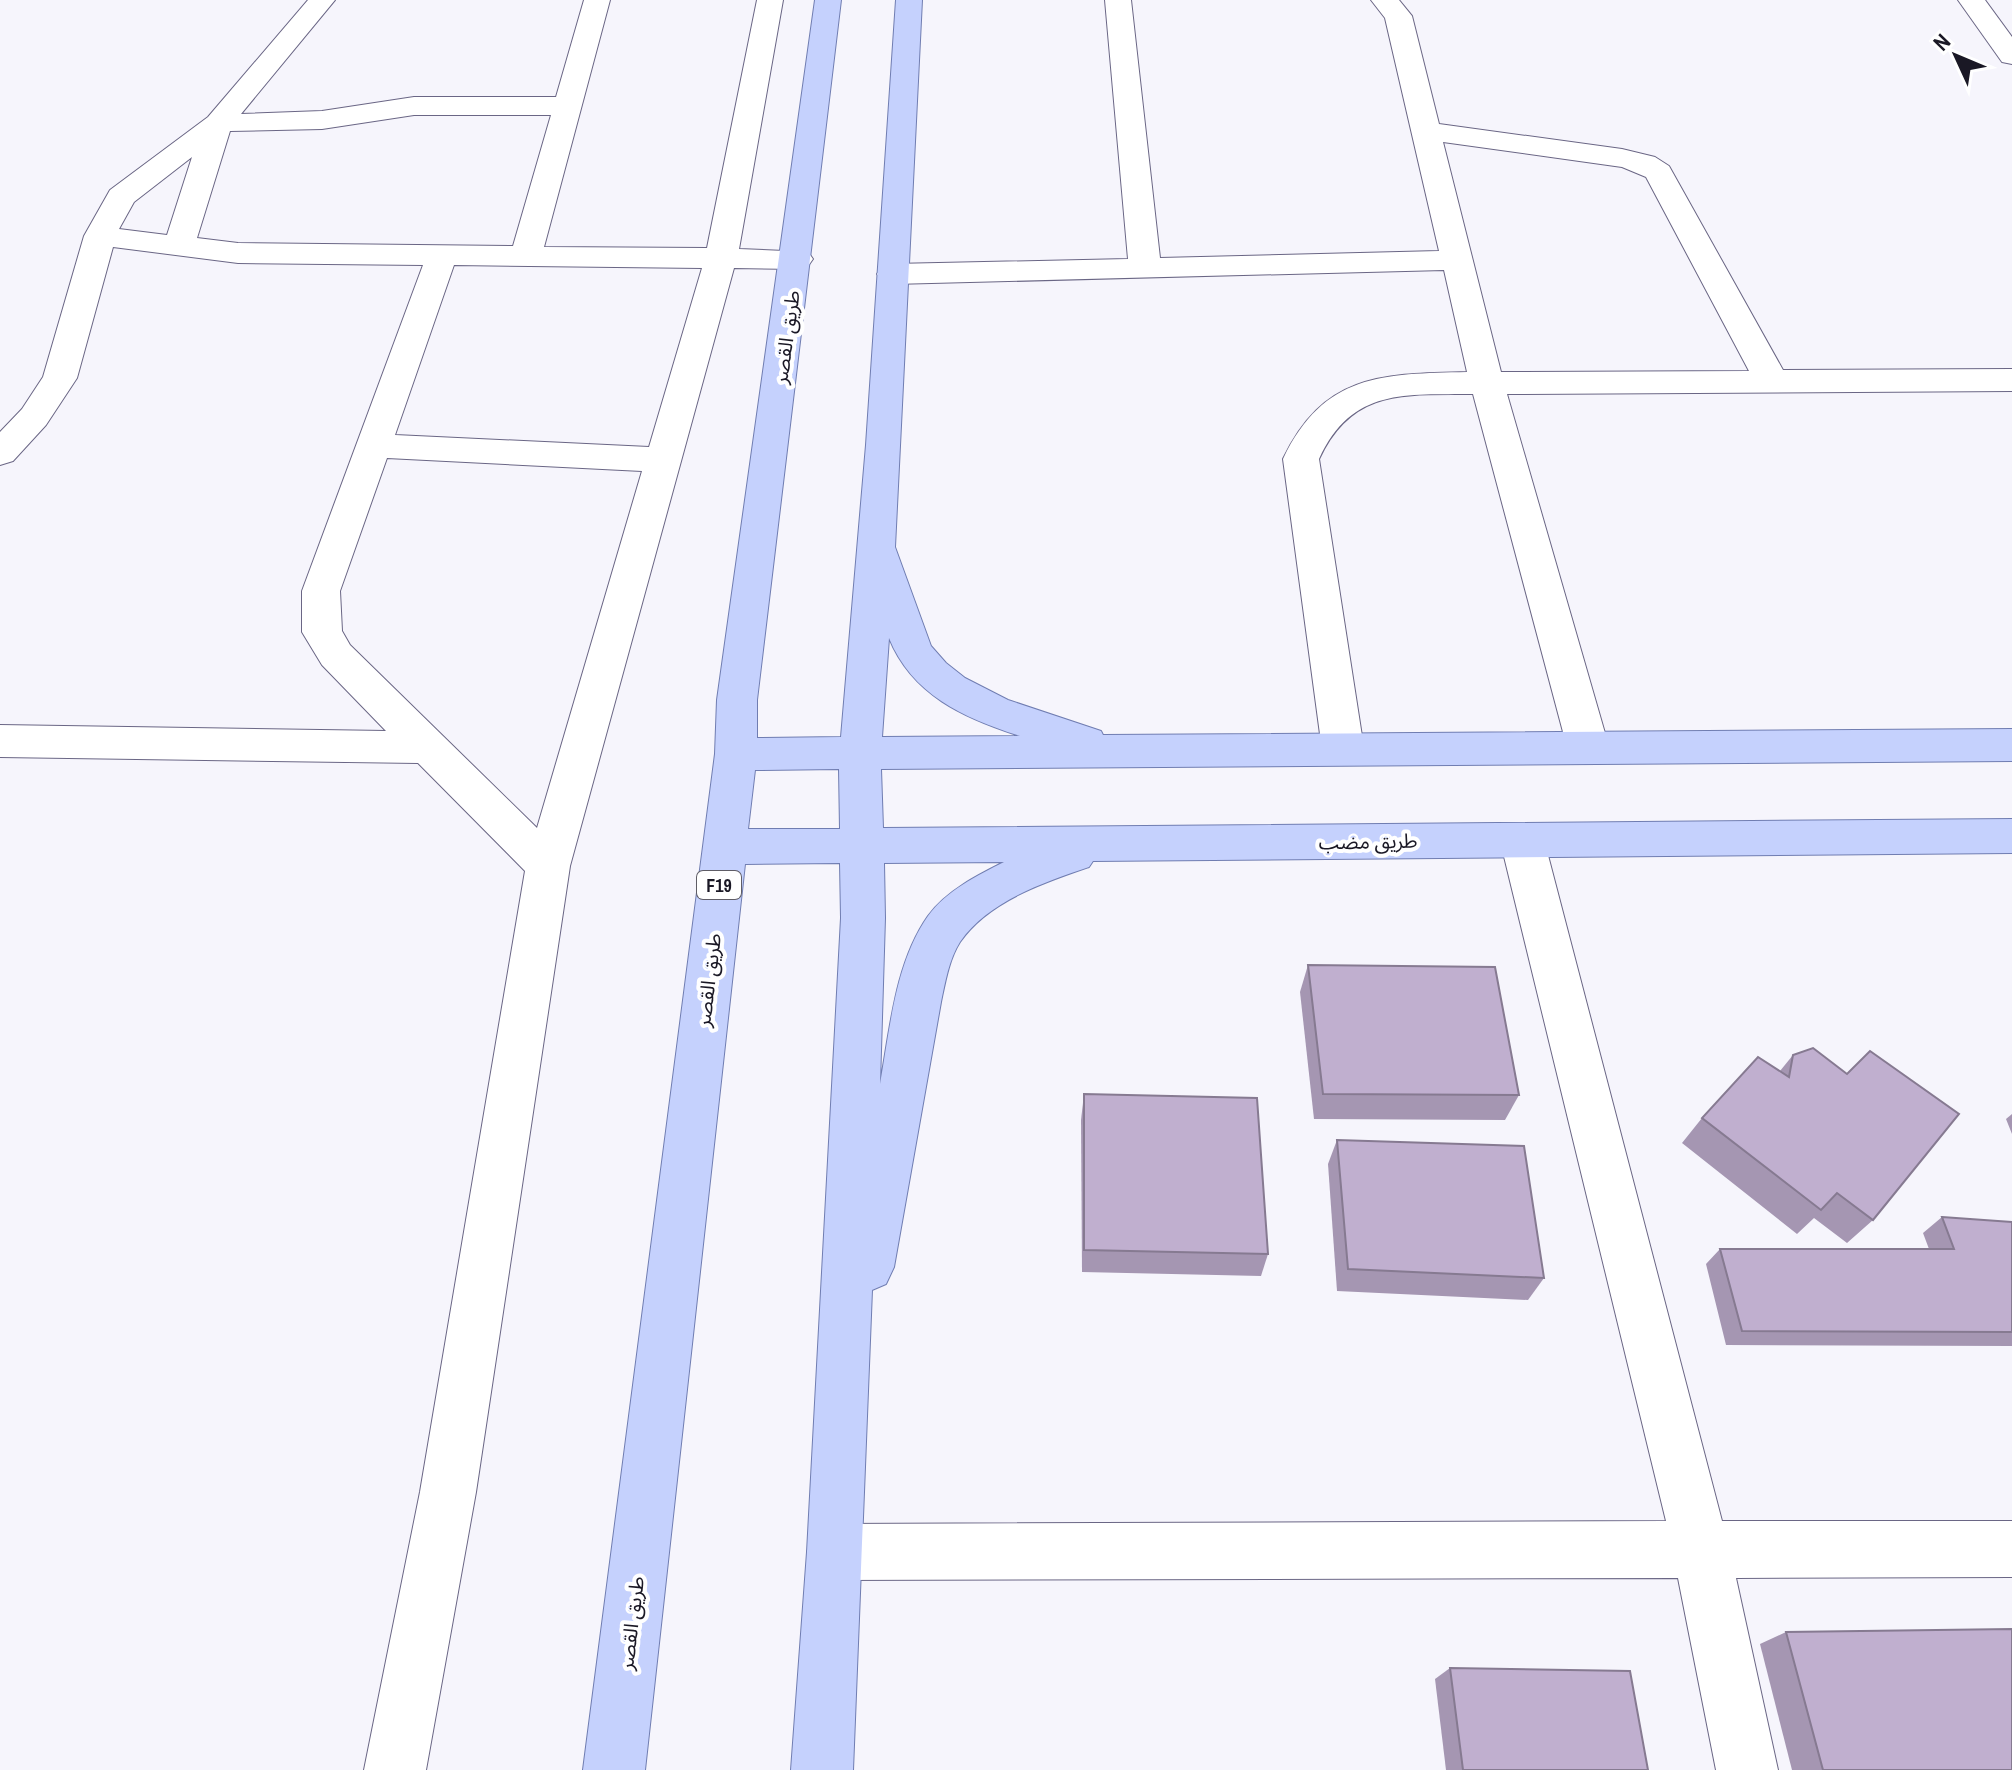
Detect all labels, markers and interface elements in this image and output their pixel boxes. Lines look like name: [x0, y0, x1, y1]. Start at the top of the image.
north arrow: [1916, 16, 1996, 96]
text: N: [1926, 27, 1957, 57]
street label: طريق القصر: [766, 288, 806, 387]
street label: طريق مضب: [1318, 827, 1418, 855]
road number: F19: [697, 871, 741, 899]
street label: طريق القصر: [689, 932, 727, 1029]
street label: طريق القصر: [612, 1575, 650, 1672]

